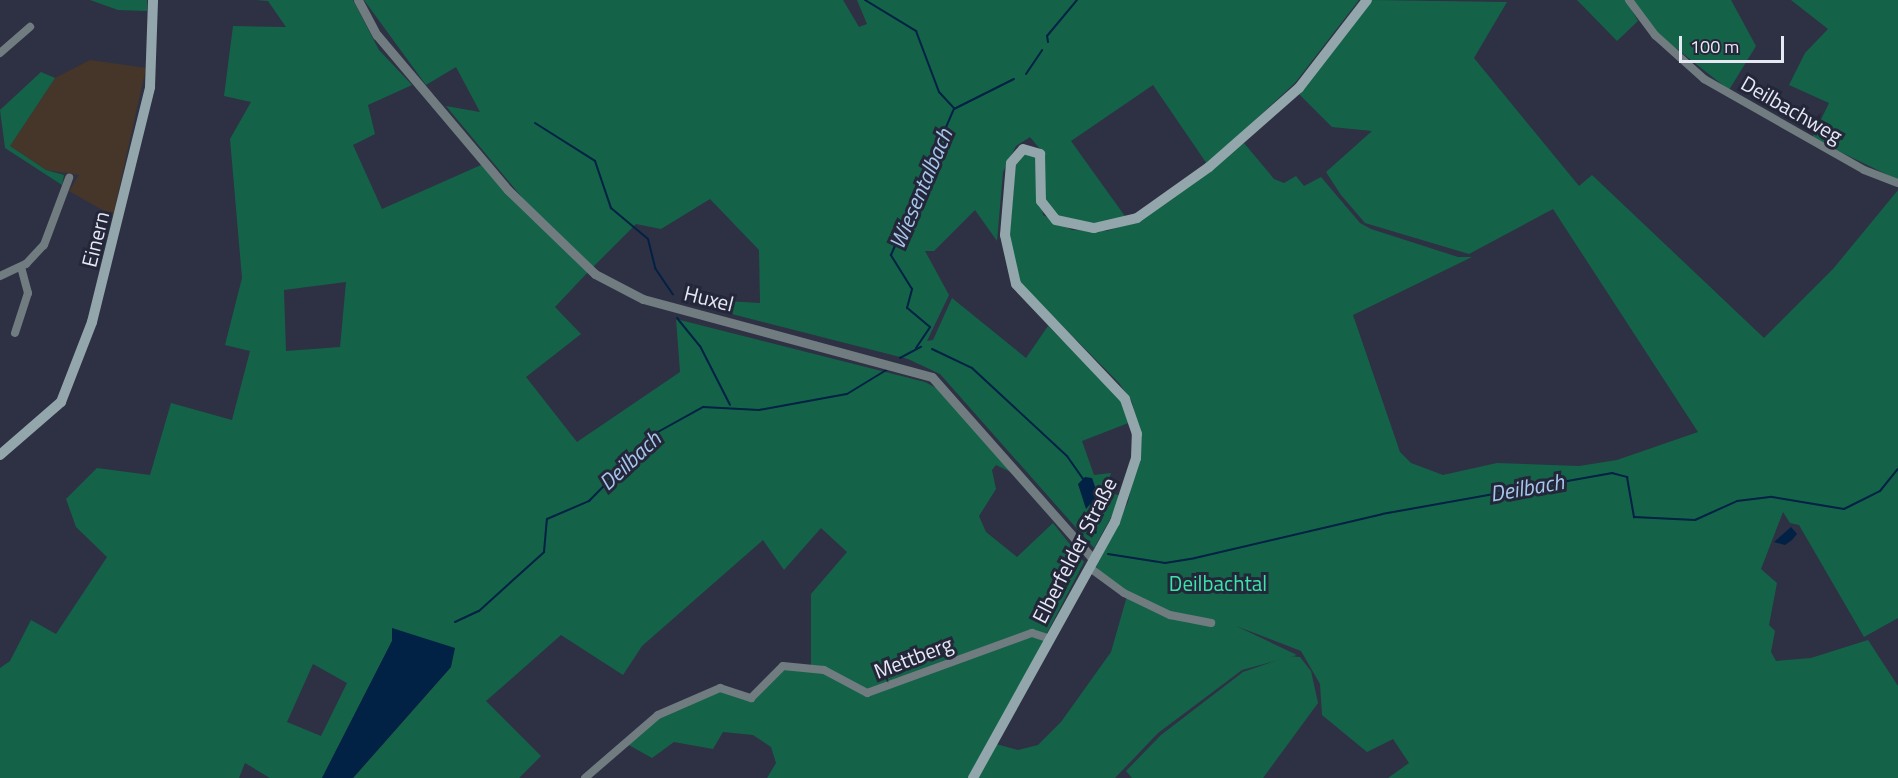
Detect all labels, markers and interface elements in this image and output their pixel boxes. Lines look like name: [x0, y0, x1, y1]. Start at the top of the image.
scale bar: [1682, 24, 1787, 62]
text: 100 m: [1690, 33, 1739, 60]
street label: Deilbachweg: [1737, 70, 1847, 148]
water label: Wiesentalbach: [884, 125, 958, 253]
street label: Einern: [76, 208, 114, 270]
street label: Huxel: [682, 280, 736, 316]
water label: Deilbach: [594, 426, 666, 496]
water label: Deilbach: [1488, 469, 1566, 507]
street label: Elberfelder Straße: [1026, 473, 1122, 627]
park label: Deilbachtal: [1169, 570, 1267, 596]
street label: Mettberg: [870, 630, 956, 684]

